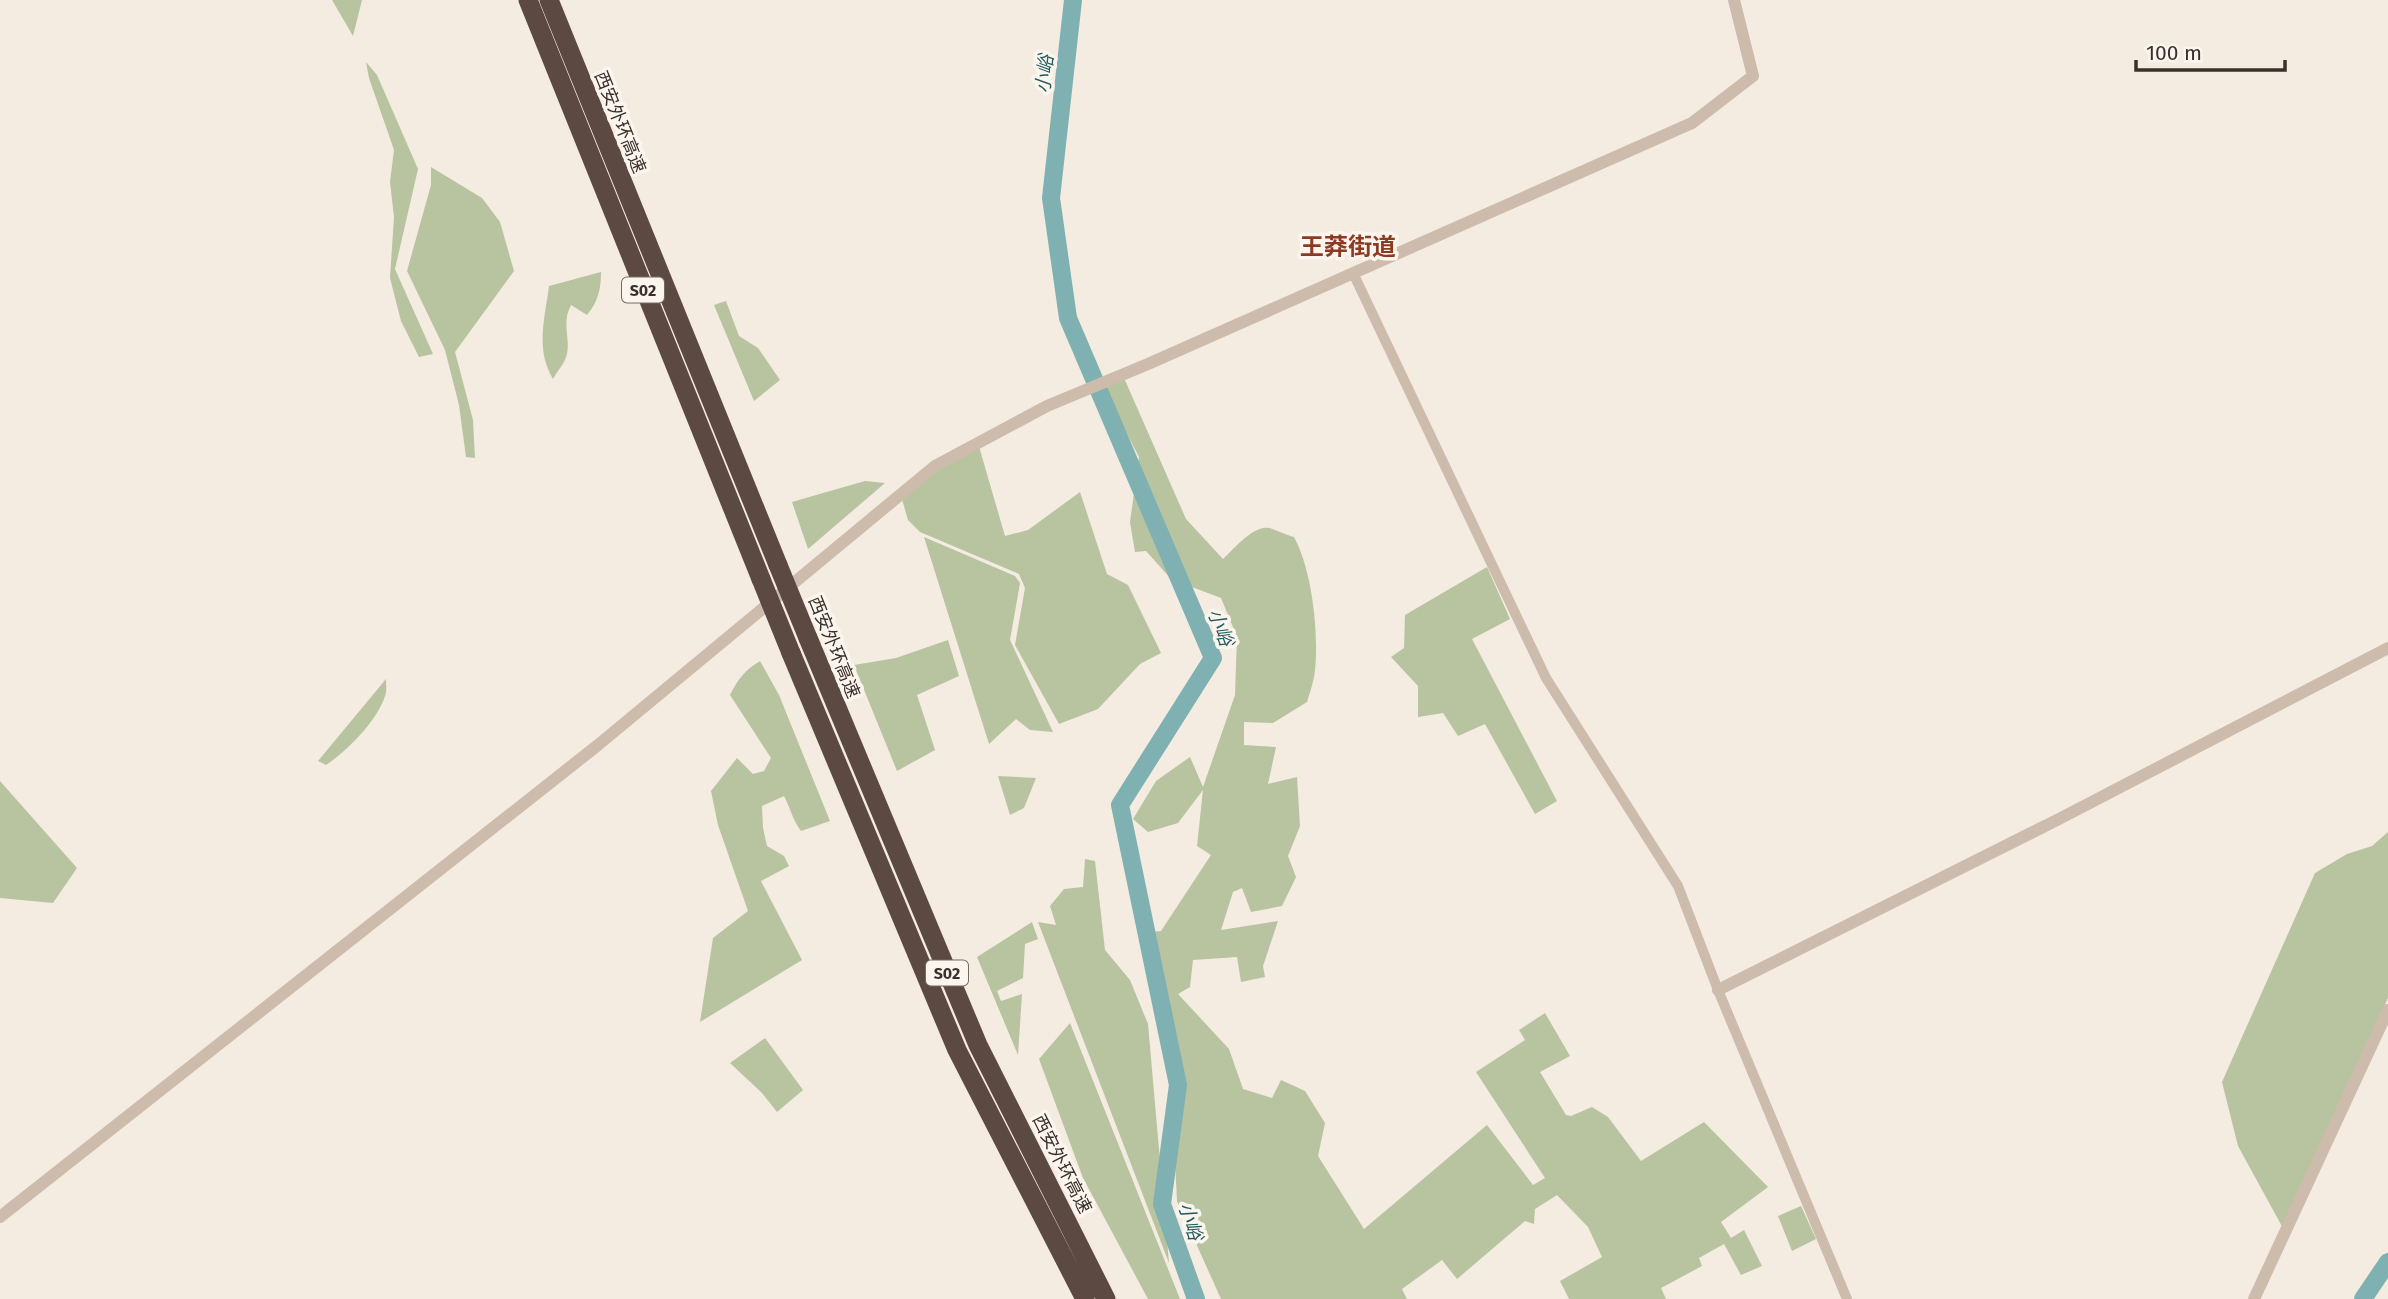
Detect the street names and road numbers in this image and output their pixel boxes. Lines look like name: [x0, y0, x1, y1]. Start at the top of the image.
street label: 西安外环高速: [590, 68, 650, 176]
road number: S02: [622, 278, 664, 302]
street label: 西安外环高速: [804, 593, 864, 701]
road number: S02: [926, 960, 968, 986]
street label: 西安外环高速: [1028, 1111, 1096, 1217]

